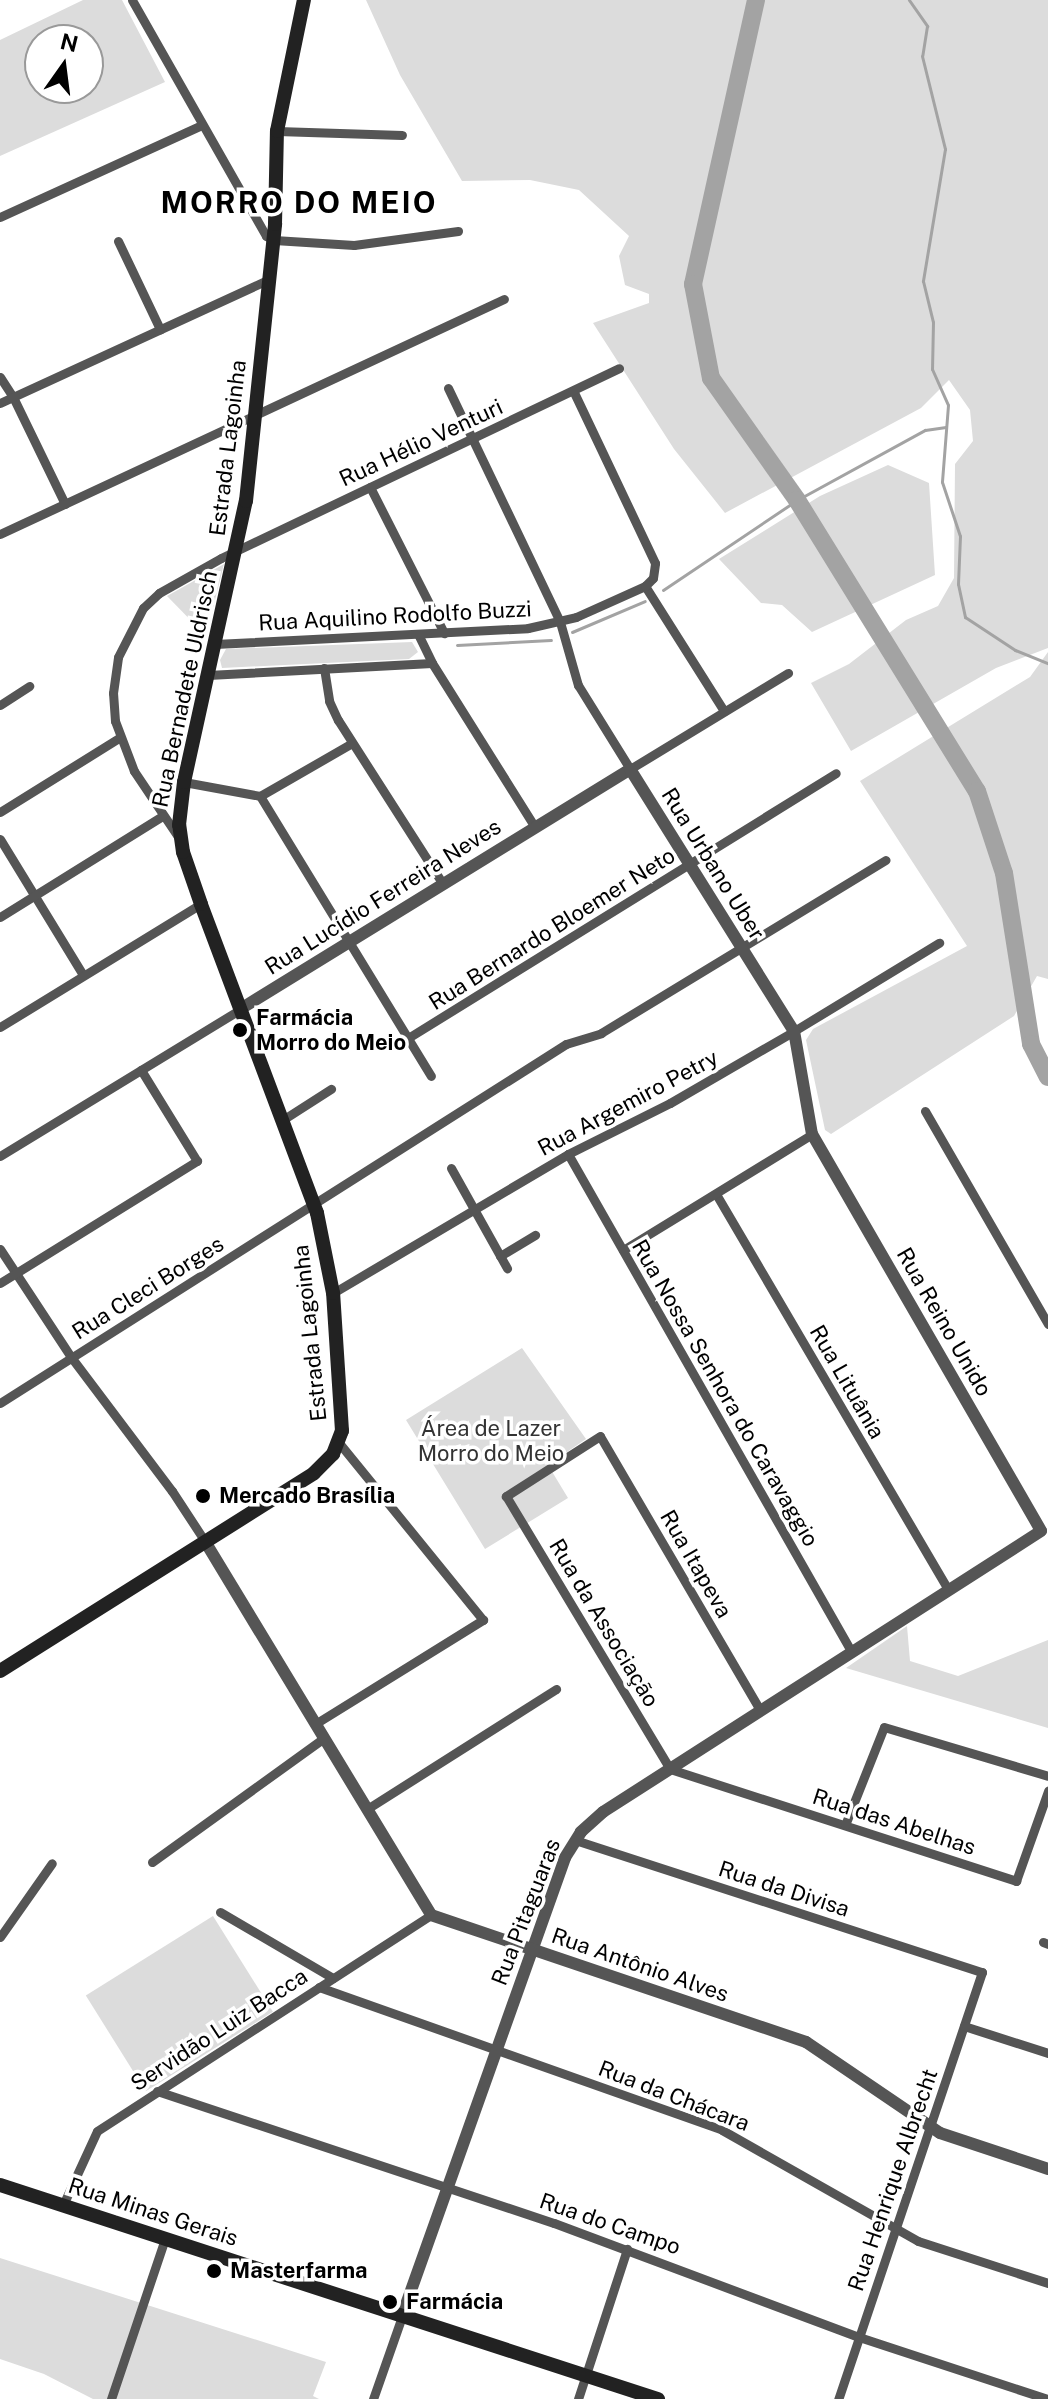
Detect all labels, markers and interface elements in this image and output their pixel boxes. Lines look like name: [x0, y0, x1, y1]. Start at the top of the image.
north arrow: [24, 24, 104, 104]
text: N: [58, 28, 81, 57]
district label: MORRO DO MEIO: [160, 184, 438, 220]
street label: Estrada Lagoinha: [204, 358, 252, 538]
street label: Rua Hélio Venturi: [335, 393, 507, 493]
street label: Rua Bernadete Uldrisch: [147, 568, 223, 810]
street label: Rua Aquilino Rodolfo Buzzi: [258, 596, 532, 636]
street label: Rua Urbano Uber: [656, 783, 770, 945]
street label: Rua Lucídio Ferreira Neves: [260, 813, 506, 981]
street label: Rua Bernardo Bloemer Neto: [424, 842, 680, 1016]
place label: Farmácia Morro do Meio: [256, 1004, 406, 1056]
marker: Farmácia Morro do Meio: [231, 1021, 249, 1039]
street label: Rua Argemiro Petry: [533, 1044, 723, 1162]
street label: Rua Cleci Borges: [67, 1231, 229, 1345]
street label: Rua Nossa Senhora do Caravaggio: [626, 1235, 824, 1551]
street label: Estrada Lagoinha: [288, 1243, 332, 1423]
street label: Rua Reino Unido: [891, 1243, 997, 1401]
street label: Rua Lituânia: [804, 1320, 890, 1444]
park label: Área de Lazer Morro do Meio: [417, 1415, 565, 1466]
place label: Mercado Brasília: [219, 1483, 395, 1509]
marker: Mercado Brasília: [194, 1487, 212, 1505]
street label: Rua Itapeva: [655, 1505, 737, 1623]
street label: Rua da Associação: [543, 1534, 665, 1712]
street label: Rua das Abelhas: [809, 1783, 979, 1861]
street label: Rua Pitaguaras: [486, 1835, 566, 1989]
street label: Rua da Divisa: [715, 1855, 853, 1923]
street label: Rua Antônio Alves: [548, 1922, 732, 2008]
street label: Servidão Luiz Bacca: [126, 1963, 312, 2097]
street label: Rua da Chácara: [595, 2055, 753, 2137]
street label: Rua Henrique Albrecht: [843, 2065, 943, 2295]
street label: Rua Minas Gerais: [65, 2172, 241, 2252]
street label: Rua do Campo: [536, 2187, 684, 2261]
place label: Masterfarma: [230, 2258, 368, 2284]
marker: Masterfarma: [205, 2262, 223, 2280]
place label: Farmácia: [406, 2289, 503, 2315]
marker: Farmácia: [381, 2293, 399, 2311]

